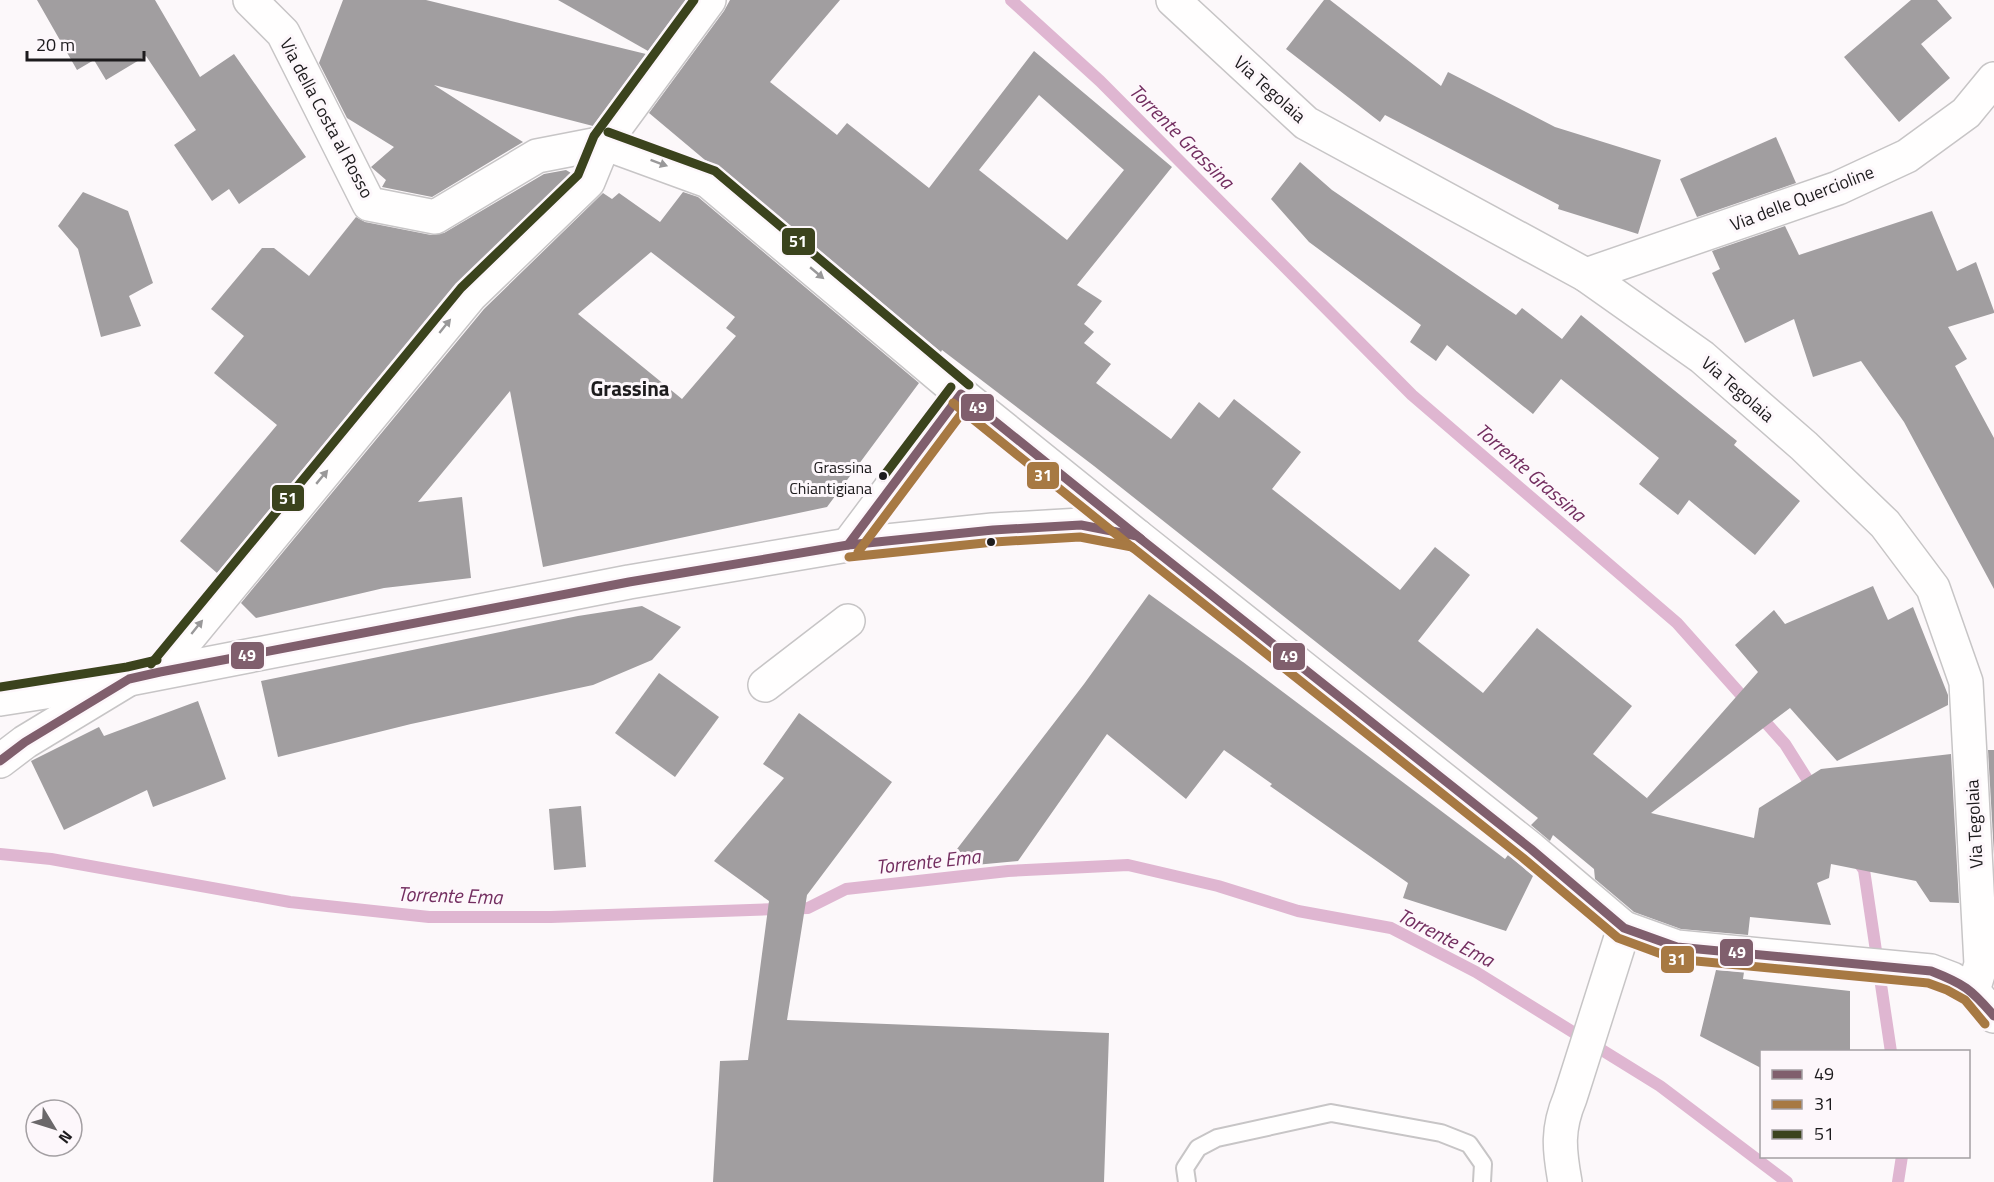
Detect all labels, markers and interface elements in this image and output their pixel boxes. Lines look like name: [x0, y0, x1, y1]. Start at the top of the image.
scale bar: [27, 24, 144, 62]
text: 20 m: [36, 31, 75, 58]
street label: Via della Costa al Rosso: [273, 33, 381, 203]
street label: Via Tegolaia: [1228, 49, 1312, 129]
water label: Torrente Grassina: [1122, 76, 1242, 196]
street label: Via delle Quercioline: [1726, 158, 1878, 238]
one-way arrow: [650, 159, 668, 168]
line badge: 51: [781, 227, 816, 256]
text: 51: [789, 229, 807, 253]
one-way arrow: [809, 266, 824, 279]
one-way arrow: [439, 318, 452, 334]
street label: Via Tegolaia: [1695, 350, 1781, 428]
district label: Grassina: [591, 372, 670, 404]
line badge: 49: [960, 393, 995, 422]
text: 49: [969, 395, 987, 419]
water label: Torrente Grassina: [1469, 415, 1594, 530]
place label: Grassina Chiantigiana: [789, 455, 872, 500]
line badge: 31: [1026, 461, 1060, 490]
text: 31: [1034, 463, 1052, 487]
one-way arrow: [315, 470, 328, 485]
marker: Grassina Chiantigiana: [877, 470, 889, 482]
line badge: 51: [271, 484, 305, 512]
text: 51: [279, 486, 297, 510]
unlabelled marker: [985, 536, 997, 548]
one-way arrow: [190, 620, 203, 635]
line badge: 49: [230, 641, 265, 670]
line badge: 49: [1272, 642, 1306, 671]
text: 49: [238, 643, 256, 667]
text: 49: [1280, 644, 1298, 668]
street label: Via Tegolaia: [1958, 779, 1990, 869]
water label: Torrente Ema: [874, 840, 983, 882]
water label: Torrente Ema: [397, 878, 504, 912]
water label: Torrente Ema: [1392, 899, 1501, 975]
line badge: 49: [1719, 938, 1754, 967]
text: 49: [1728, 940, 1746, 964]
line badge: 31: [1660, 945, 1695, 974]
text: 31: [1668, 947, 1686, 971]
legend: [1760, 1050, 1970, 1158]
text: 49: [1814, 1060, 1834, 1087]
text: 31: [1814, 1090, 1834, 1117]
north arrow: [24, 1098, 84, 1158]
text: 51: [1814, 1120, 1834, 1147]
text: N: [53, 1125, 79, 1149]

